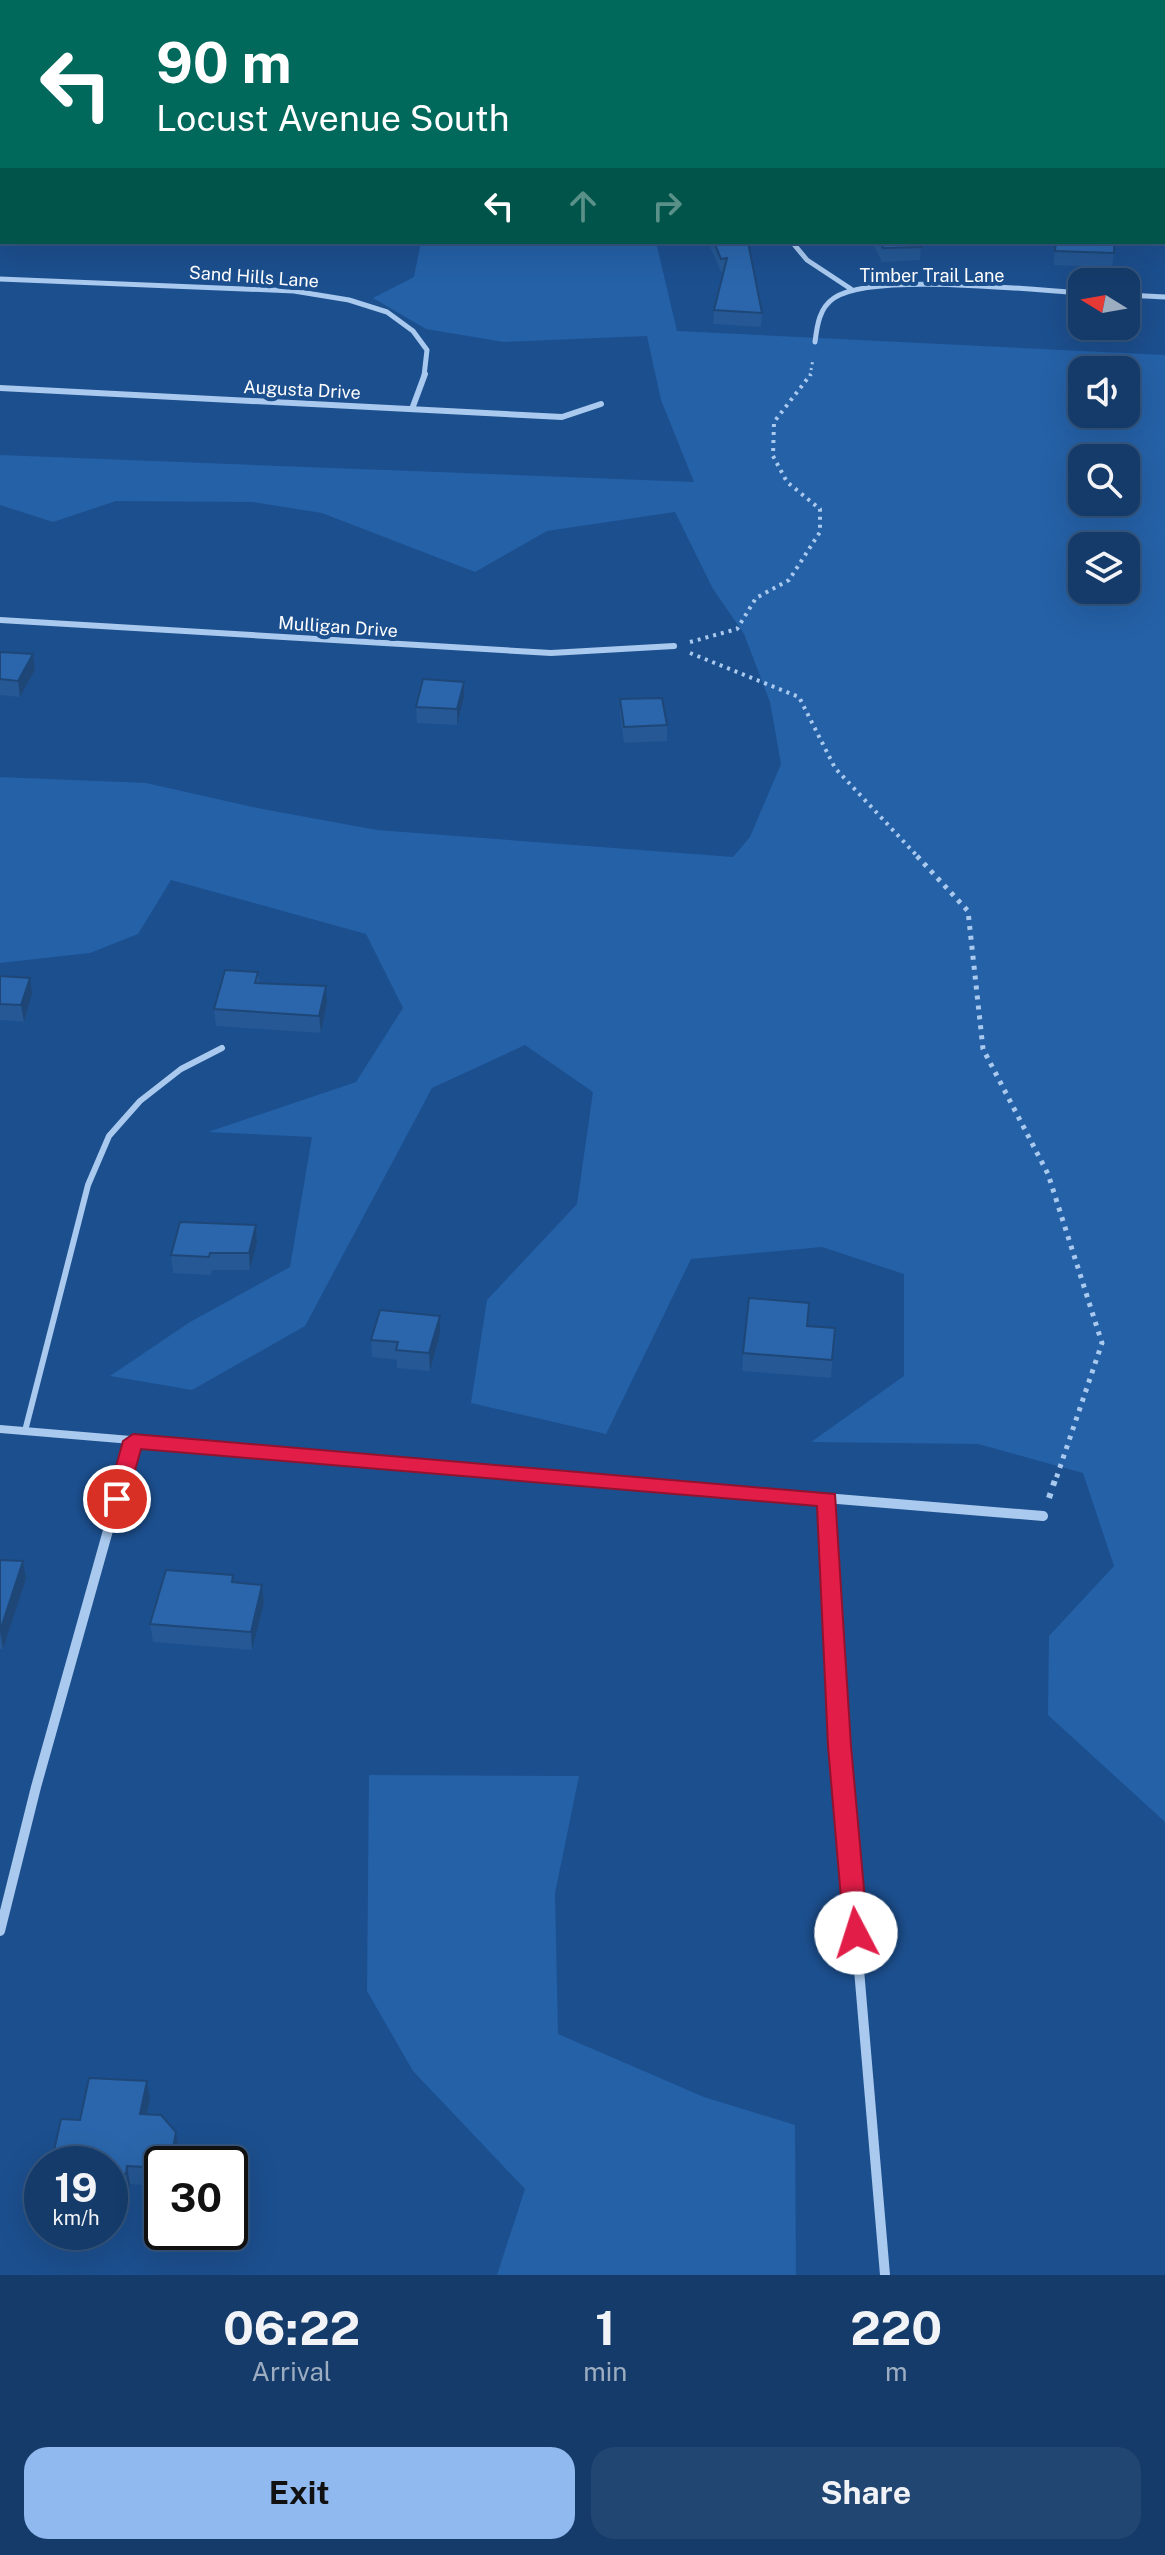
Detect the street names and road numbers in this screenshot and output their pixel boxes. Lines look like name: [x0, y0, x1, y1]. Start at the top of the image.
street label: Sand Hills Lane: [188, 261, 320, 292]
street label: Timber Trail Lane: [860, 265, 1004, 286]
street label: Augusta Drive: [243, 376, 361, 403]
street label: Mulligan Drive: [277, 612, 399, 641]

